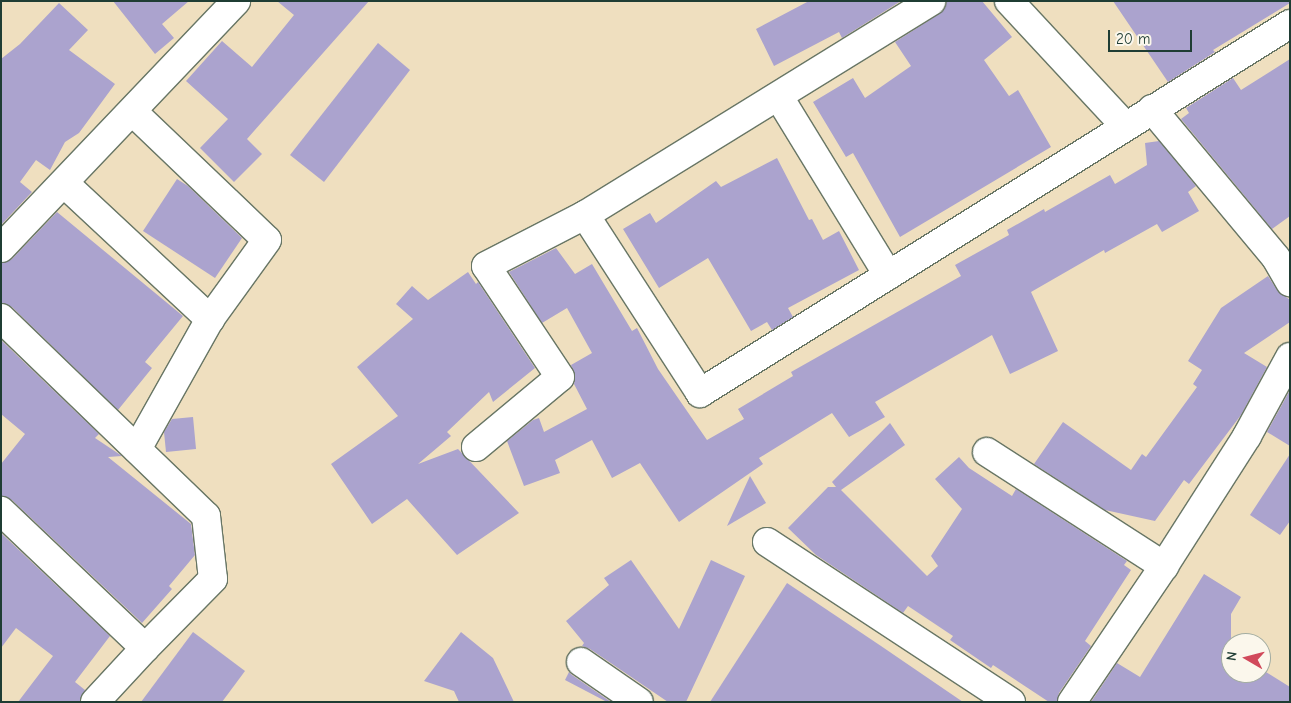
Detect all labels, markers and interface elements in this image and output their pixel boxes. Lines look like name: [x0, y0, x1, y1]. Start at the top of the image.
scale bar: [1111, 20, 1195, 52]
text: 20 m: [1116, 30, 1150, 48]
north arrow: [1221, 633, 1271, 683]
text: N: [1223, 650, 1241, 662]

